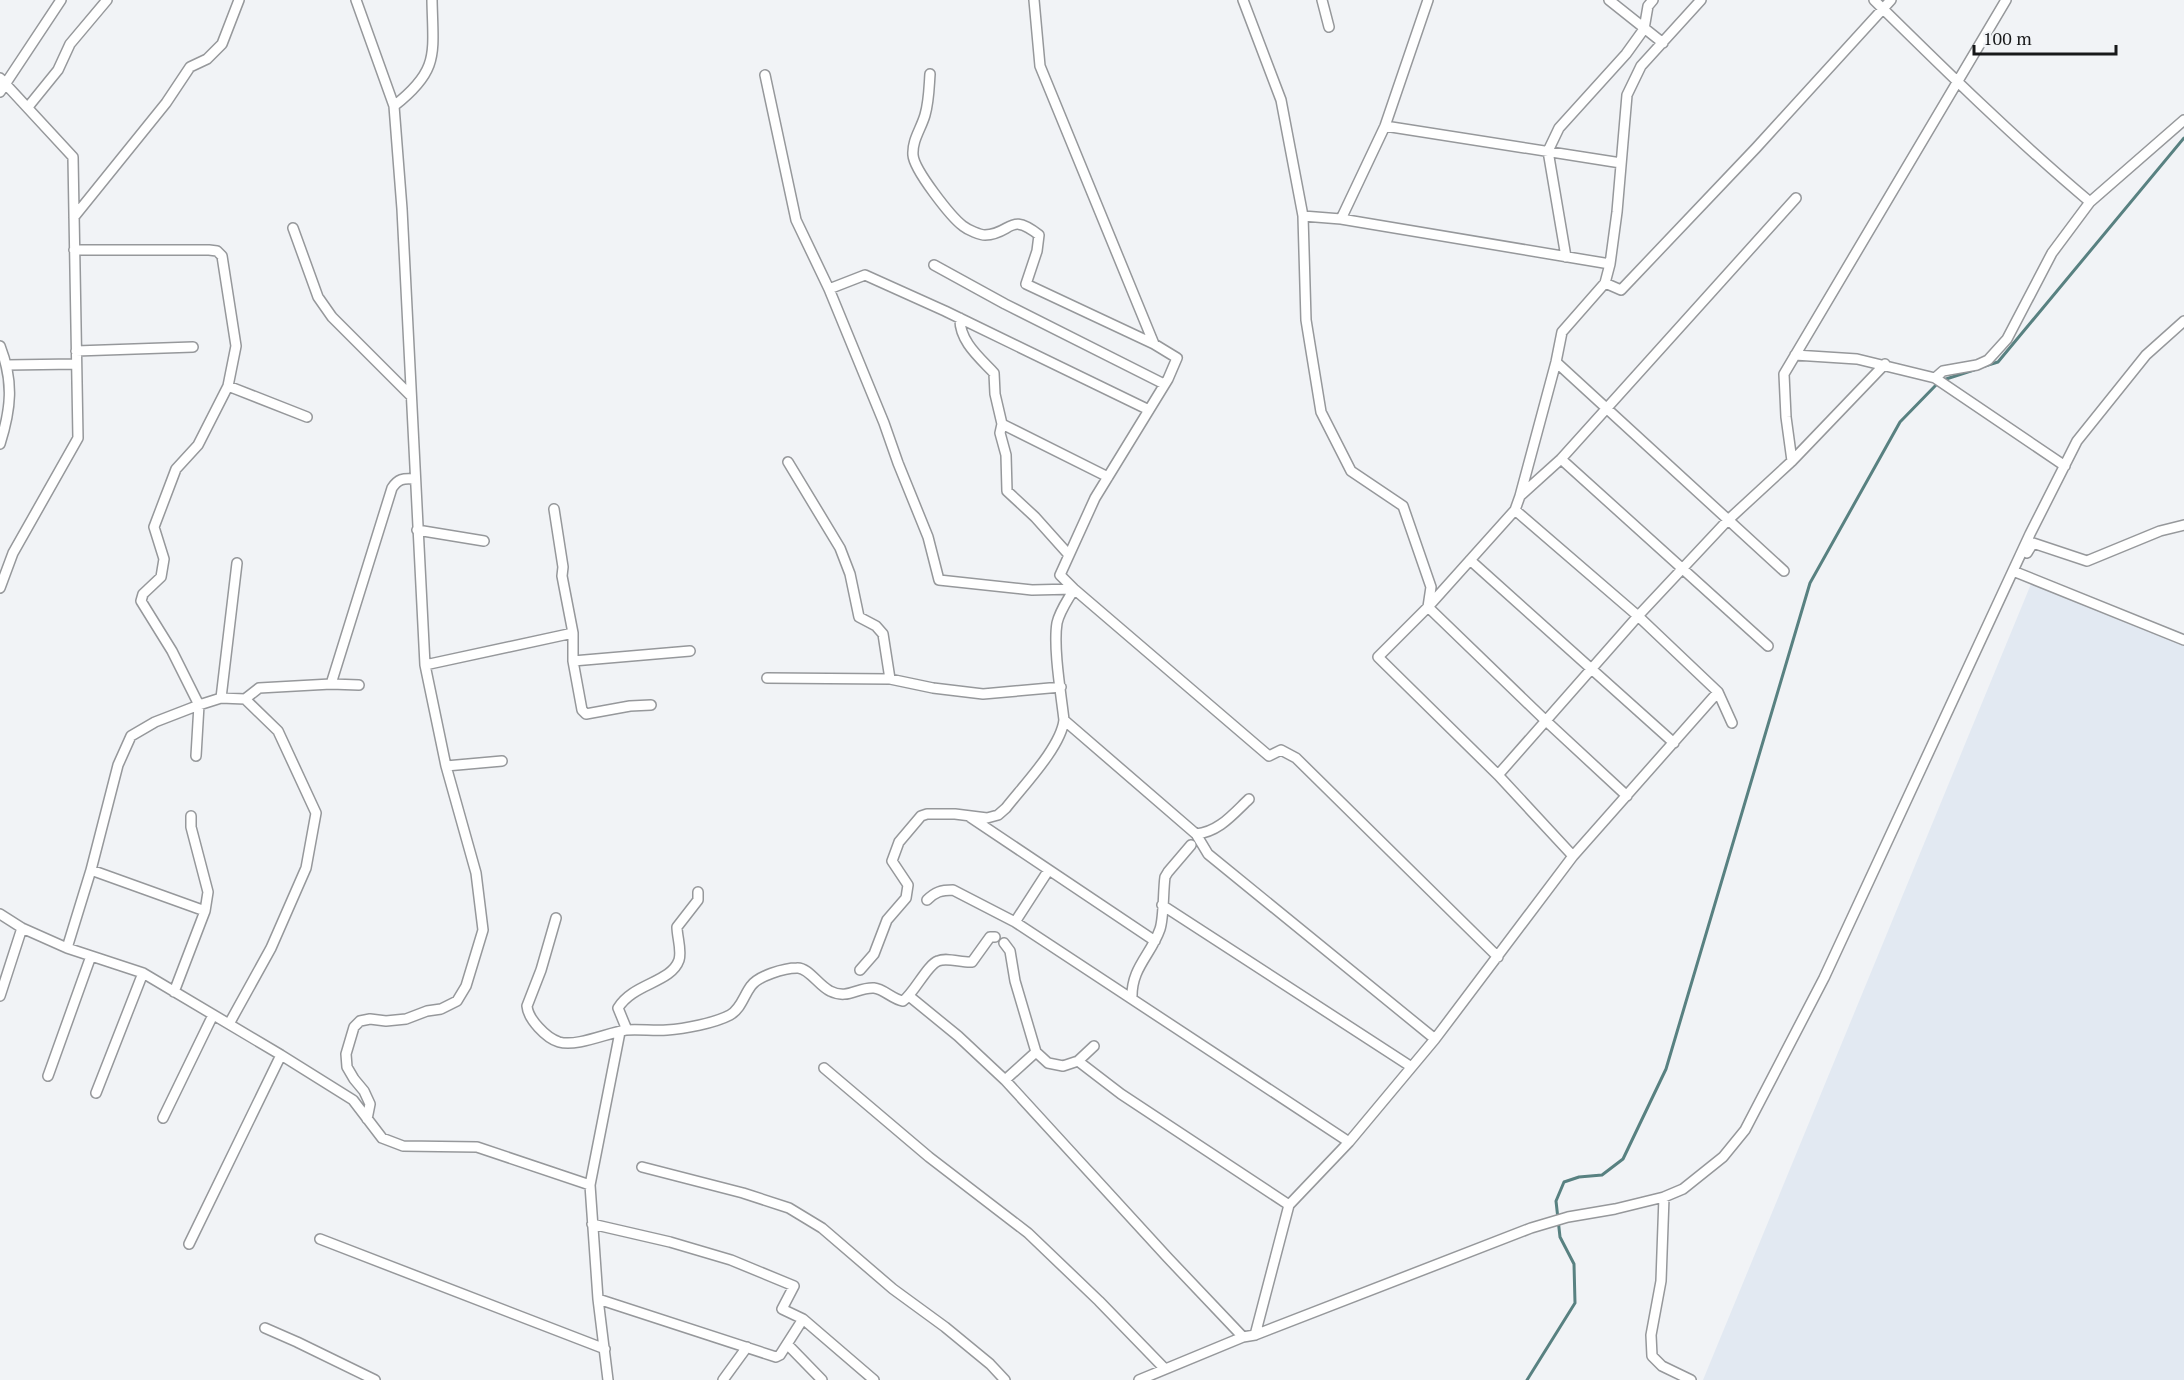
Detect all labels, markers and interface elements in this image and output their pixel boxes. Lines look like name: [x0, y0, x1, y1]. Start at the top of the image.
scale bar: [1974, 18, 2116, 56]
text: 100 m: [1983, 26, 2032, 50]

